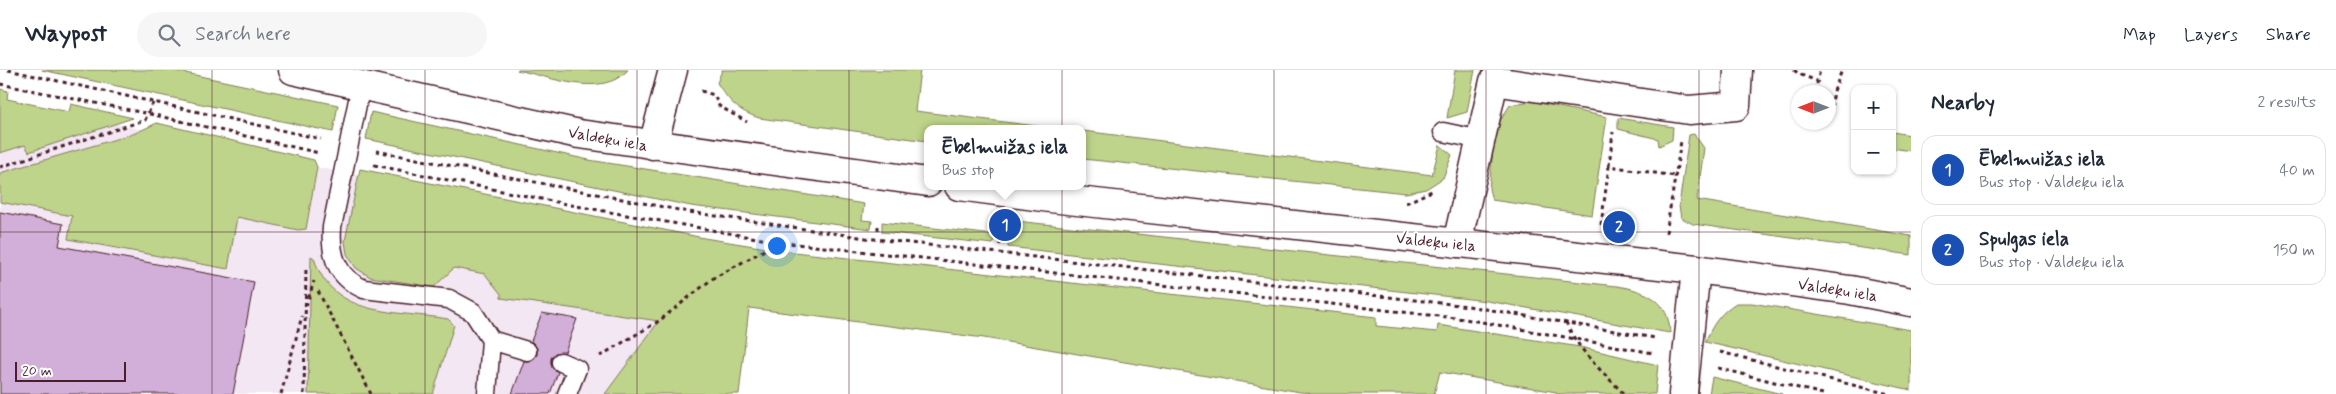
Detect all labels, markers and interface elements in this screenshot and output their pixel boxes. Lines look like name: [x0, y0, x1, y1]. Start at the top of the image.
search box: [137, 12, 487, 57]
text: Waypost: [25, 19, 107, 50]
icon: search: [155, 21, 183, 49]
text: Search here: [195, 22, 291, 47]
text: Map: [2123, 23, 2156, 47]
text: Layers: [2184, 23, 2238, 47]
text: Share: [2266, 23, 2311, 47]
north arrow: [1791, 85, 1836, 130]
map controls: [1851, 85, 1896, 175]
button: +: [1851, 85, 1896, 130]
text: Nearby: [1931, 89, 1995, 117]
text: 2 results: [2258, 92, 2316, 113]
street label: Valdeķu iela: [566, 122, 649, 157]
popup: [924, 125, 1086, 190]
button: −: [1851, 130, 1896, 175]
text: Ēbelmuižas iela: [942, 135, 1068, 160]
text: Ēbelmuižas iela: [1979, 147, 2105, 172]
text: Bus stop: [942, 160, 995, 181]
text: 1: [1944, 160, 1952, 181]
text: 40 m: [2279, 160, 2315, 181]
text: Bus stop · Valdeķu iela: [1979, 172, 2125, 193]
pin: 1: [989, 206, 1021, 244]
pin: 2: [1603, 208, 1635, 246]
text: Spulgas iela: [1979, 227, 2069, 252]
street label: Valdeķu iela: [1395, 228, 1477, 257]
your location: [764, 233, 790, 259]
text: 2: [1944, 240, 1952, 261]
text: 150 m: [2273, 240, 2315, 261]
text: Bus stop · Valdeķu iela: [1979, 252, 2125, 273]
street label: Valdeķu iela: [1796, 274, 1879, 307]
scale bar: [15, 359, 126, 382]
text: 20 m: [22, 362, 52, 380]

